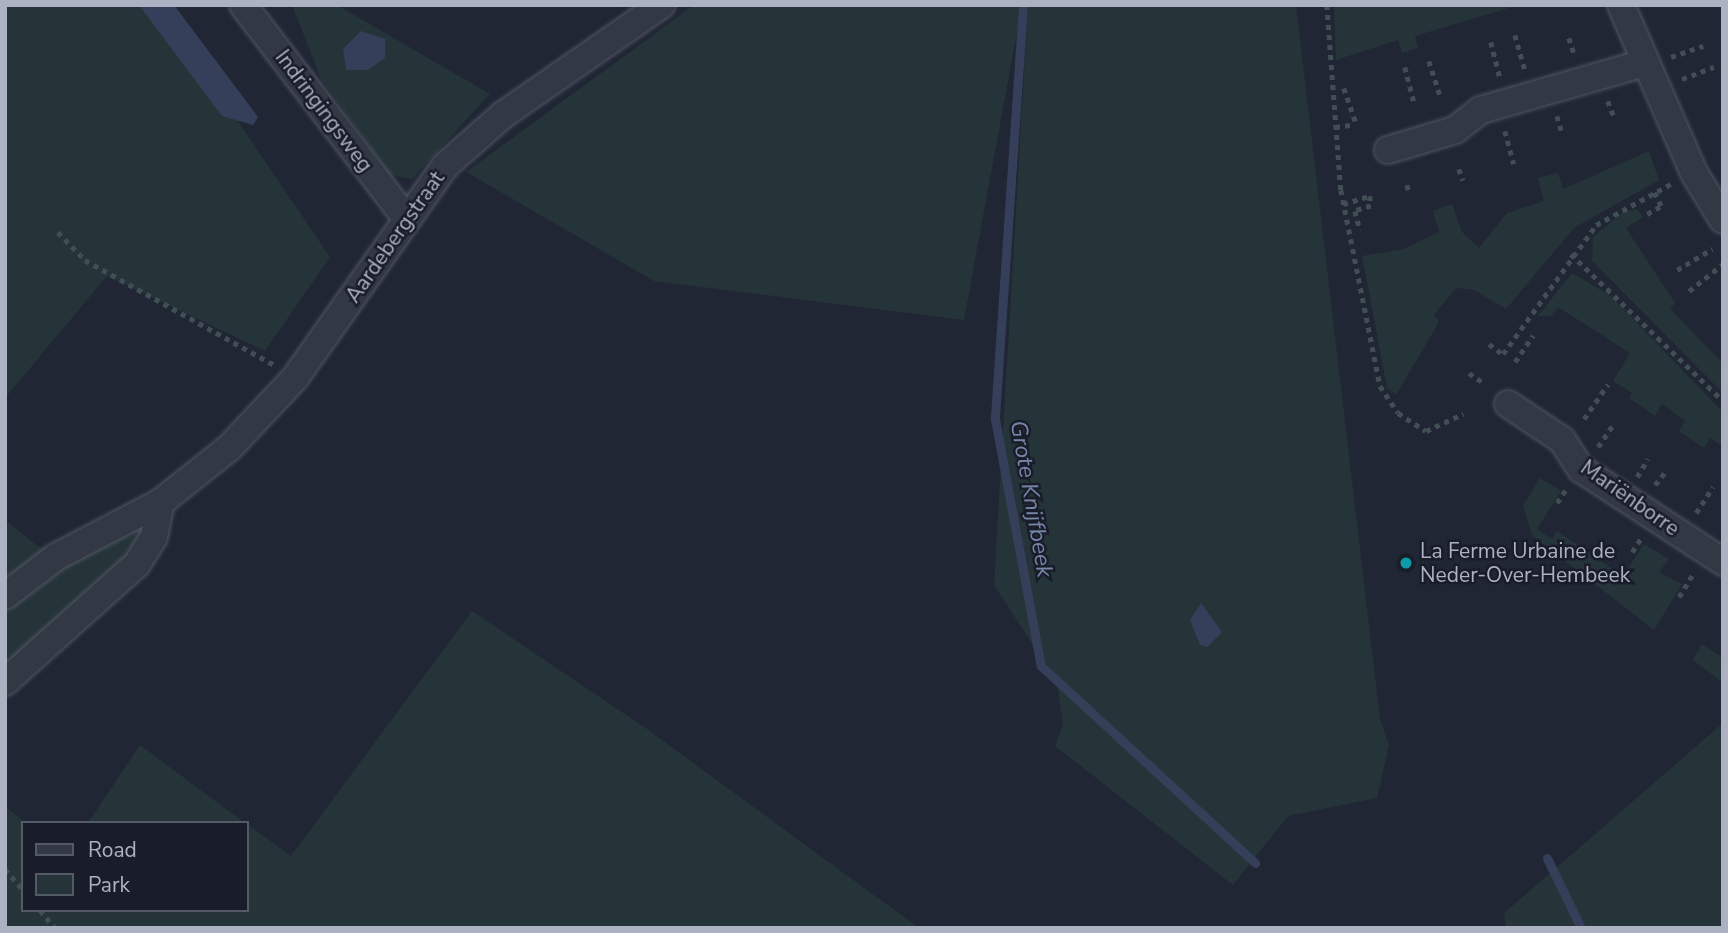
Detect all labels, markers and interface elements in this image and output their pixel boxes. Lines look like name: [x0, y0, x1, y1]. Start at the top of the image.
street label: Indringingsweg: [270, 45, 378, 177]
street label: Aardebergstraat: [340, 166, 450, 308]
water label: Grote Knijfbeek: [1004, 418, 1058, 580]
street label: Mariënborre: [1576, 455, 1684, 541]
place label: La Ferme Urbaine de Neder-Over-Hembeek: [1420, 538, 1630, 588]
marker: La Ferme Urbaine de Neder-Over-Hembeek: [1398, 555, 1414, 571]
legend: [21, 821, 248, 912]
text: Road: [88, 836, 137, 864]
text: Park: [88, 871, 130, 899]

